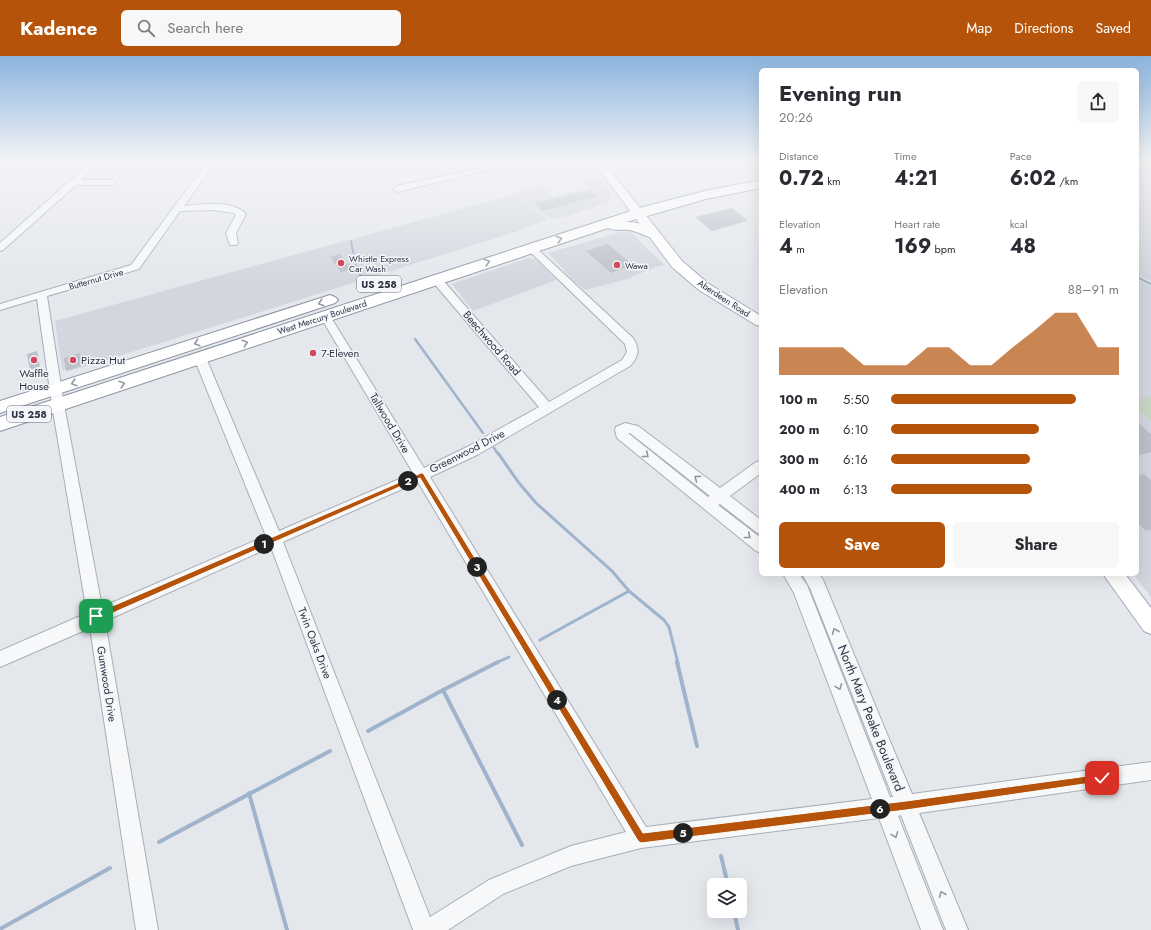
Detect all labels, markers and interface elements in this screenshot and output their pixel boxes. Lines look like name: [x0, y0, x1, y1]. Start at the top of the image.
search box: [121, 10, 401, 46]
text: Kadence: [20, 15, 97, 42]
icon: search: [135, 17, 157, 39]
text: Search here: [167, 17, 243, 39]
text: Map: [966, 18, 992, 38]
text: Directions: [1014, 18, 1074, 38]
text: Saved: [1096, 18, 1131, 38]
text: Evening run: [779, 77, 902, 109]
button: share: [1077, 81, 1119, 123]
text: 20:26: [779, 108, 813, 127]
text: Distance: [779, 148, 818, 164]
text: Time: [894, 148, 917, 164]
text: Pace: [1010, 148, 1032, 164]
text: 0.72: [779, 164, 824, 193]
text: 4:21: [894, 164, 938, 193]
text: 6:02: [1010, 164, 1056, 193]
text: km: [824, 173, 841, 189]
text: /km: [1056, 173, 1078, 189]
text: Elevation: [779, 216, 821, 232]
text: Heart rate: [894, 216, 940, 232]
text: kcal: [1010, 216, 1027, 232]
text: 4: [779, 232, 793, 261]
text: 169: [894, 232, 931, 261]
text: 48: [1010, 232, 1036, 261]
one-way arrow: [555, 235, 562, 244]
text: m: [793, 241, 805, 257]
text: bpm: [931, 241, 956, 257]
place label: Whistle Express Car Wash: [349, 252, 409, 275]
marker: Whistle Express Car Wash: [336, 258, 346, 268]
one-way arrow: [484, 258, 491, 267]
place label: Wawa: [625, 259, 648, 272]
marker: Wawa: [612, 260, 622, 270]
street label: Butternut Drive: [67, 265, 125, 293]
road number: US 258: [357, 276, 401, 292]
street label: Aberdeen Road: [695, 276, 753, 320]
text: Elevation: [779, 280, 828, 299]
text: 88–91 m: [1068, 280, 1119, 299]
street label: West Mercury Boulevard: [276, 296, 368, 338]
one-way arrow: [318, 298, 325, 307]
street label: Beechwood Road: [459, 307, 525, 379]
one-way arrow: [194, 338, 201, 347]
one-way arrow: [241, 339, 248, 347]
place label: 7-Eleven: [321, 345, 359, 361]
marker: 7-Eleven: [308, 348, 318, 358]
place label: Pizza Hut: [81, 352, 126, 368]
marker: Waffle House: [29, 355, 39, 365]
marker: Pizza Hut: [68, 355, 78, 365]
place label: Waffle House: [19, 365, 49, 394]
one-way arrow: [70, 378, 77, 387]
one-way arrow: [118, 380, 125, 388]
street label: Tallwood Drive: [366, 390, 414, 456]
text: 100 m: [779, 390, 817, 409]
text: 5:50: [843, 390, 869, 409]
road number: US 258: [7, 406, 51, 422]
text: 200 m: [779, 420, 819, 439]
text: 6:10: [843, 420, 868, 439]
street label: Greenwood Drive: [427, 425, 508, 477]
one-way arrow: [642, 450, 649, 457]
text: 300 m: [779, 450, 819, 469]
text: 6:16: [843, 450, 868, 469]
pin: 2: [398, 471, 418, 491]
text: 2: [404, 473, 412, 489]
one-way arrow: [695, 476, 702, 483]
text: 400 m: [779, 480, 820, 499]
text: 6:13: [843, 480, 867, 499]
button: Save: [779, 522, 945, 568]
button: Share: [953, 522, 1119, 568]
one-way arrow: [743, 532, 750, 539]
pin: 1: [254, 534, 274, 554]
text: 1: [261, 536, 267, 552]
pin: 3: [467, 557, 487, 577]
text: 3: [474, 559, 480, 575]
pin: [79, 599, 113, 633]
icon: arrive: [85, 605, 107, 627]
street label: Twin Oaks Drive: [294, 605, 336, 681]
one-way arrow: [832, 627, 840, 634]
street label: North Mary Peake Boulevard: [833, 642, 909, 794]
street label: Gumwood Drive: [93, 645, 121, 723]
one-way arrow: [834, 684, 842, 691]
pin: 4: [547, 690, 567, 710]
text: 4: [553, 692, 561, 708]
pin: [1085, 761, 1119, 795]
icon: check: [1091, 767, 1113, 789]
pin: 6: [870, 799, 890, 819]
text: 6: [876, 801, 884, 817]
pin: 5: [673, 823, 693, 843]
text: 5: [679, 825, 687, 841]
one-way arrow: [891, 831, 899, 838]
map controls: [707, 878, 747, 918]
button: layers: [707, 878, 747, 918]
one-way arrow: [939, 890, 947, 898]

